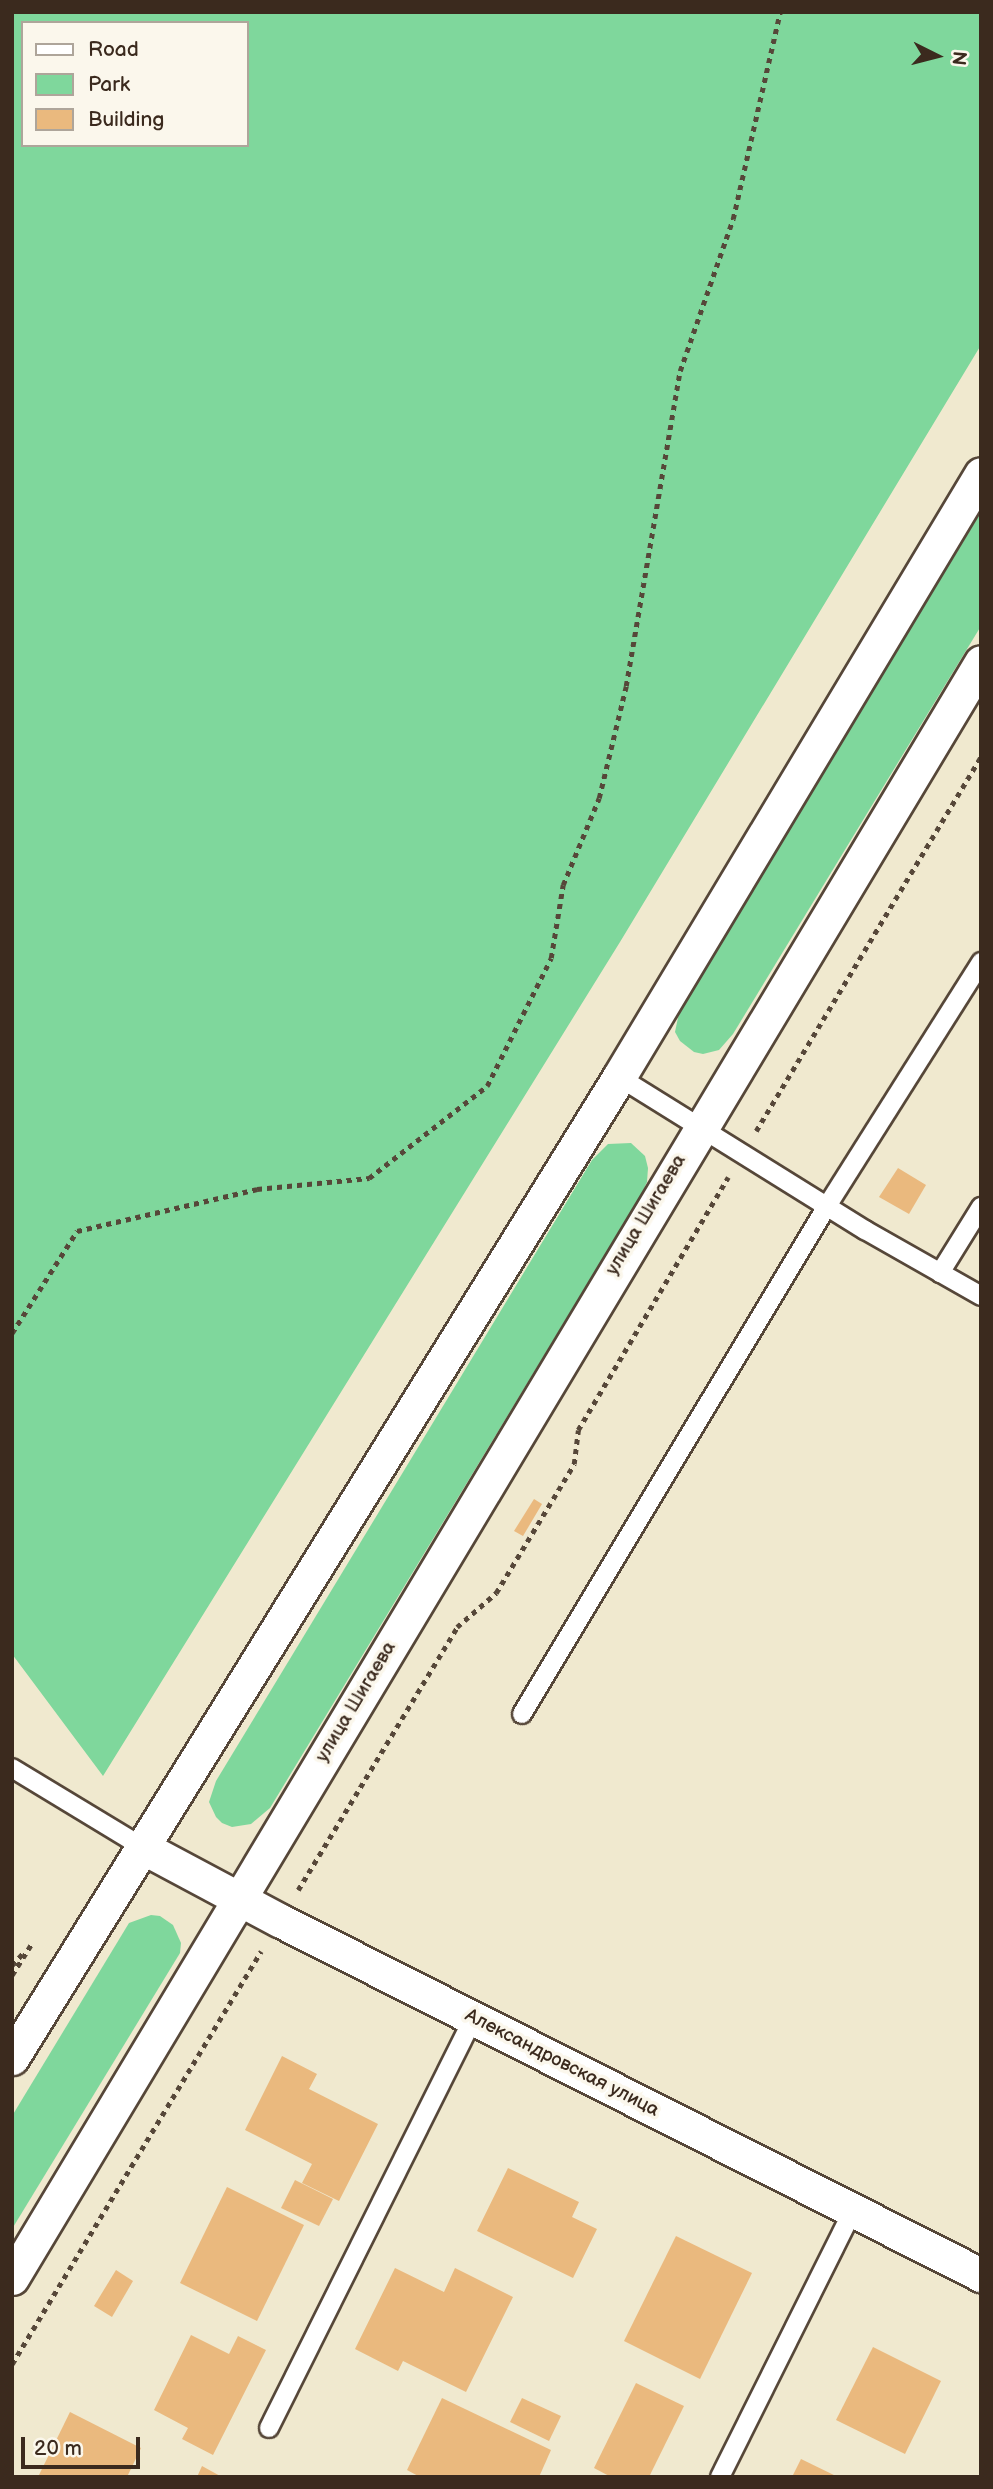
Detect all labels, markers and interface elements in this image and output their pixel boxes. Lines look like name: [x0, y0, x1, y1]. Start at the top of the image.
legend: [21, 21, 248, 147]
north arrow: [902, 21, 972, 91]
text: Road: [88, 37, 139, 62]
text: N: [946, 50, 971, 67]
text: Park: [88, 72, 130, 97]
text: Building: [88, 107, 164, 132]
street label: улица Шигаева: [601, 1151, 691, 1279]
street label: улица Шигаева: [311, 1638, 401, 1766]
street label: Александровская улица: [461, 2004, 663, 2122]
scale bar: [24, 2422, 144, 2466]
text: 20 m: [34, 2436, 82, 2461]

